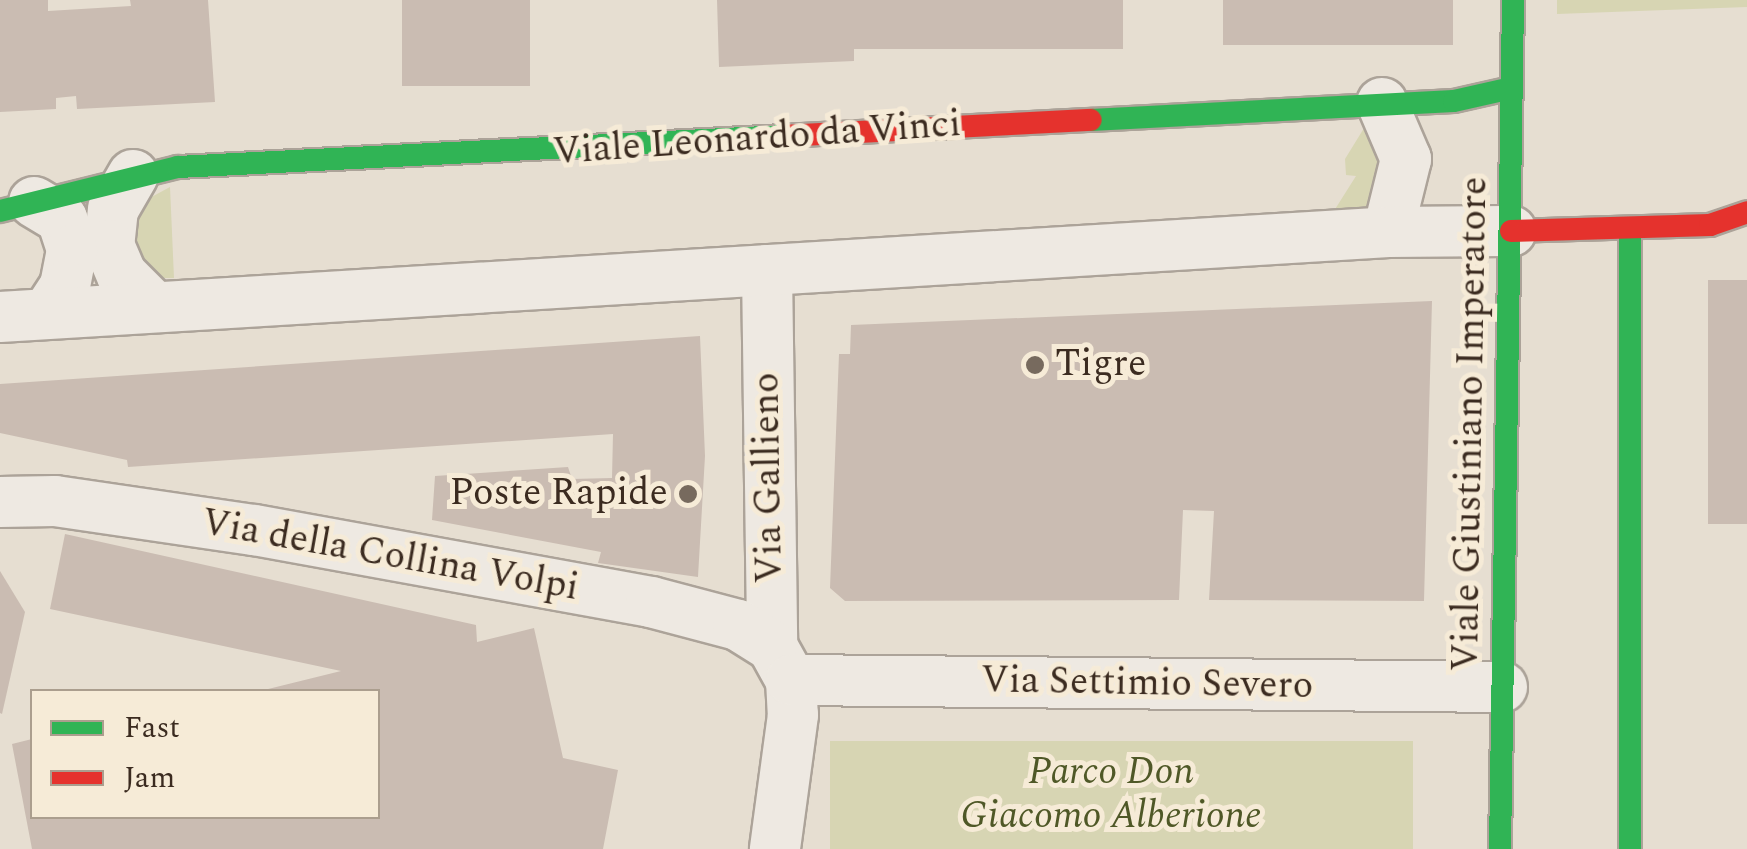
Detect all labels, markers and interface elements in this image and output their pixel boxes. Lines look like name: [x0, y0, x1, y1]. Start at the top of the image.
street label: Viale Leonardo da Vinci: [552, 102, 962, 176]
street label: Viale Giustiniano Imperatore: [1444, 176, 1498, 672]
place label: Tigre: [1055, 342, 1146, 388]
marker: Tigre: [1024, 354, 1046, 376]
street label: Via Gallieno: [744, 372, 794, 584]
place label: Poste Rapide: [449, 471, 668, 517]
marker: Poste Rapide: [677, 483, 699, 505]
street label: Via della Collina Volpi: [198, 500, 582, 612]
street label: Via Settimio Severo: [981, 658, 1313, 710]
legend: [30, 689, 380, 819]
text: Fast: [124, 705, 180, 751]
park label: Parco Don Giacomo Alberione: [960, 750, 1262, 839]
text: Jam: [124, 755, 175, 801]

